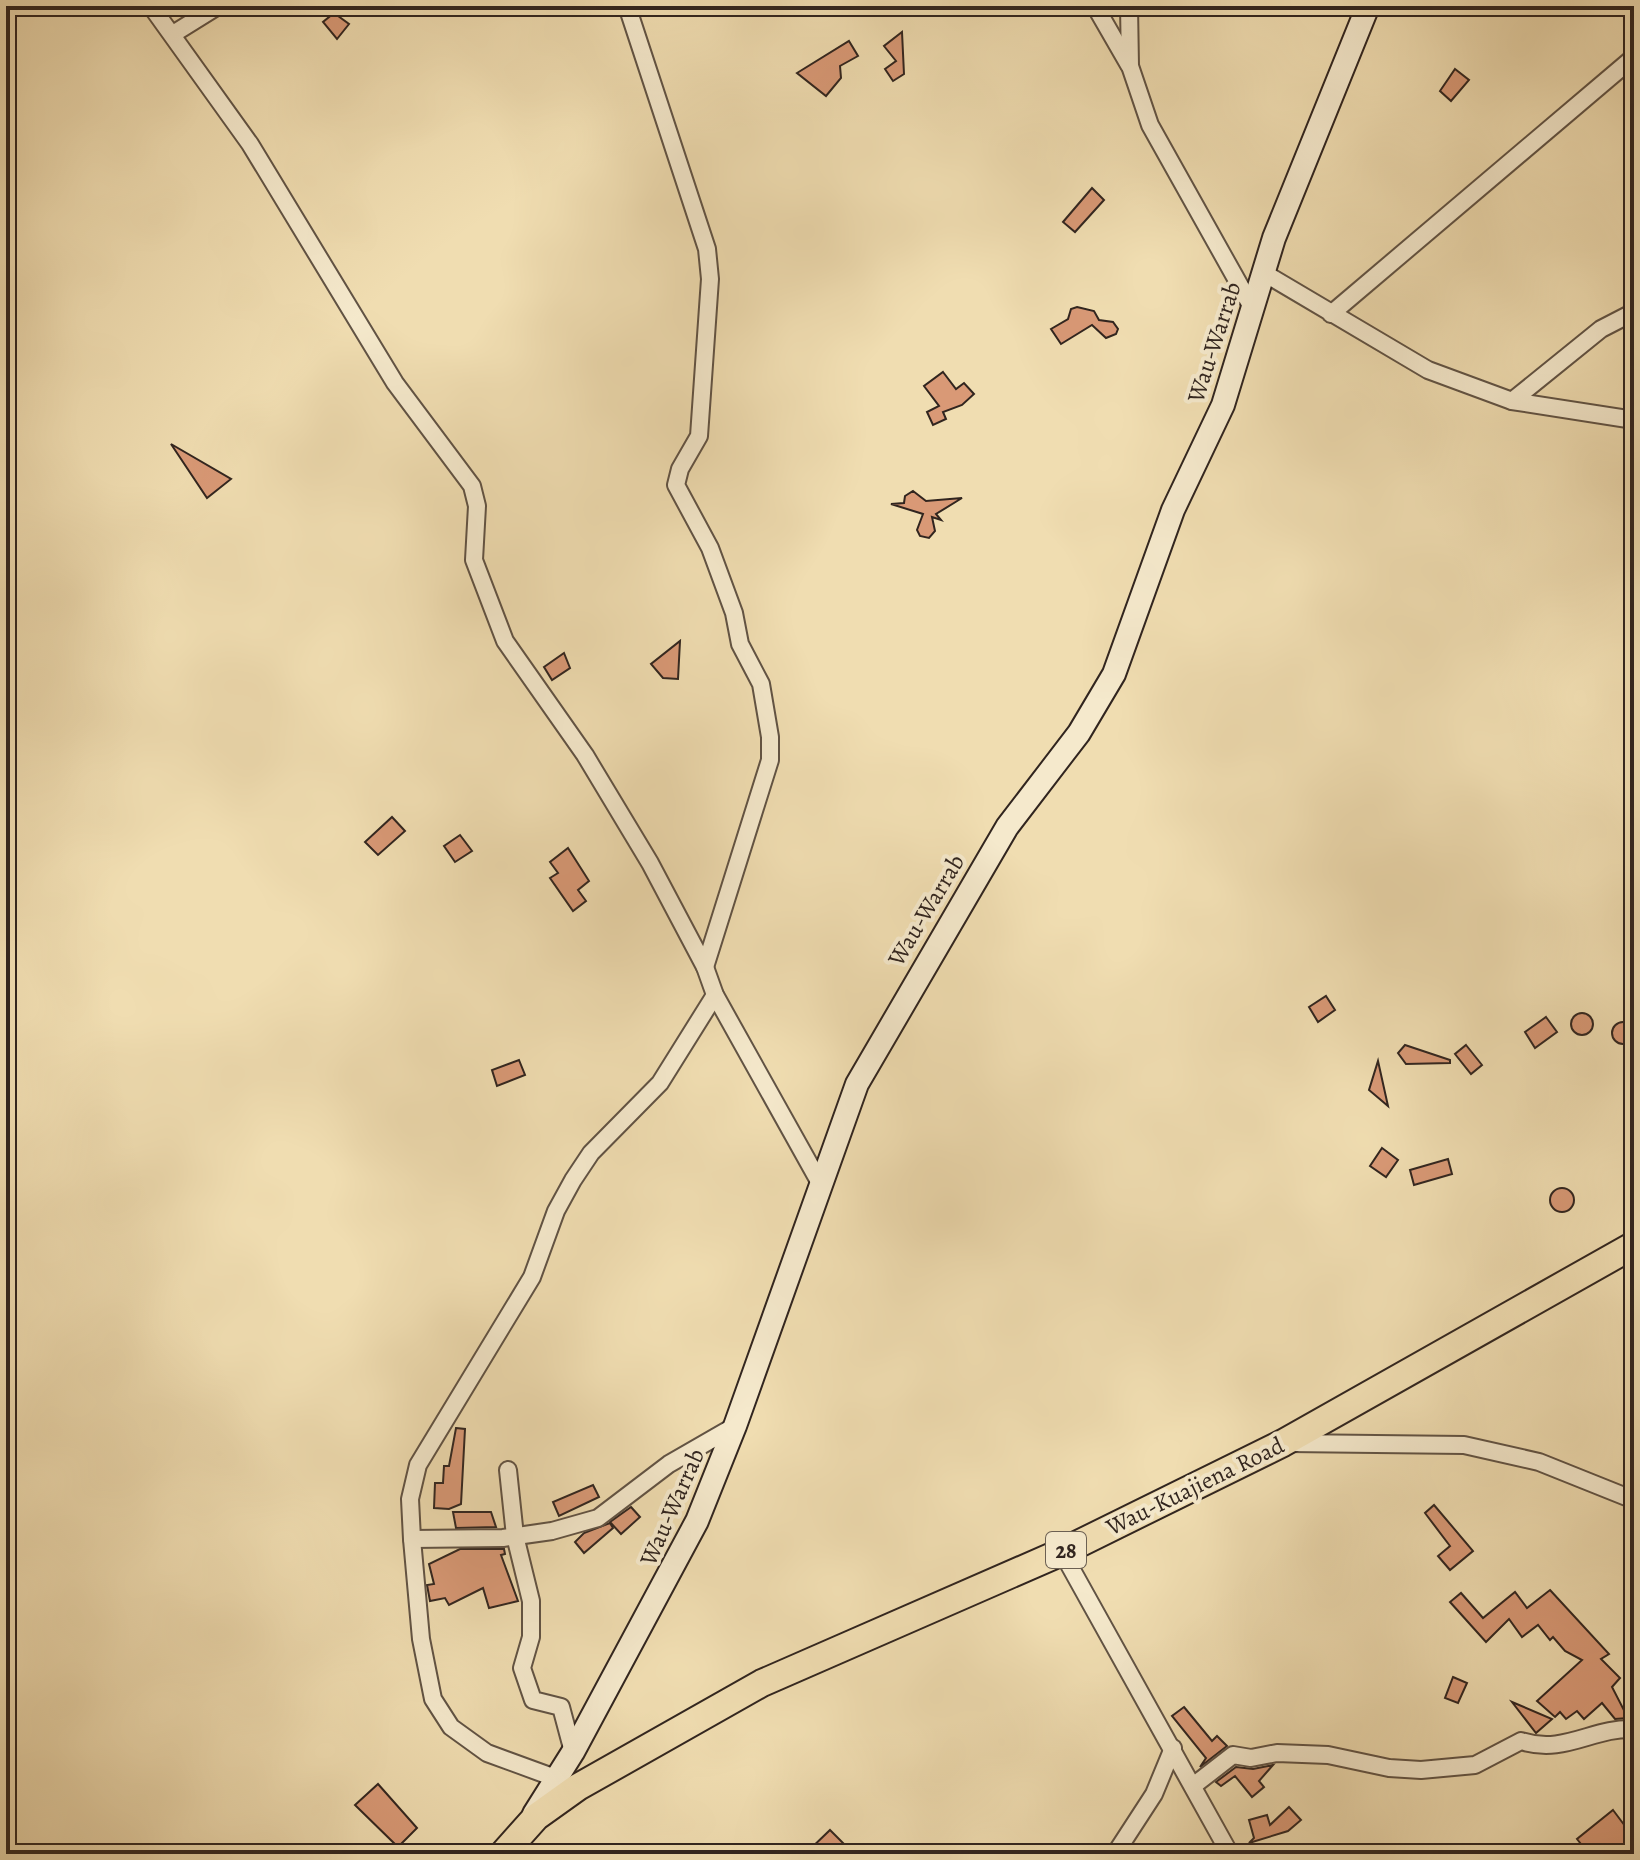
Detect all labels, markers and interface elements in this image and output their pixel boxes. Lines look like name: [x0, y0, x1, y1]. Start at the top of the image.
street label: Wau-Warrab: [1179, 278, 1249, 407]
street label: Wau-Warrab: [880, 848, 972, 973]
street label: Wau-Kuajiena Road: [1100, 1429, 1289, 1543]
street label: Wau-Warrab: [632, 1443, 712, 1572]
road number: 28: [1046, 1532, 1086, 1568]

